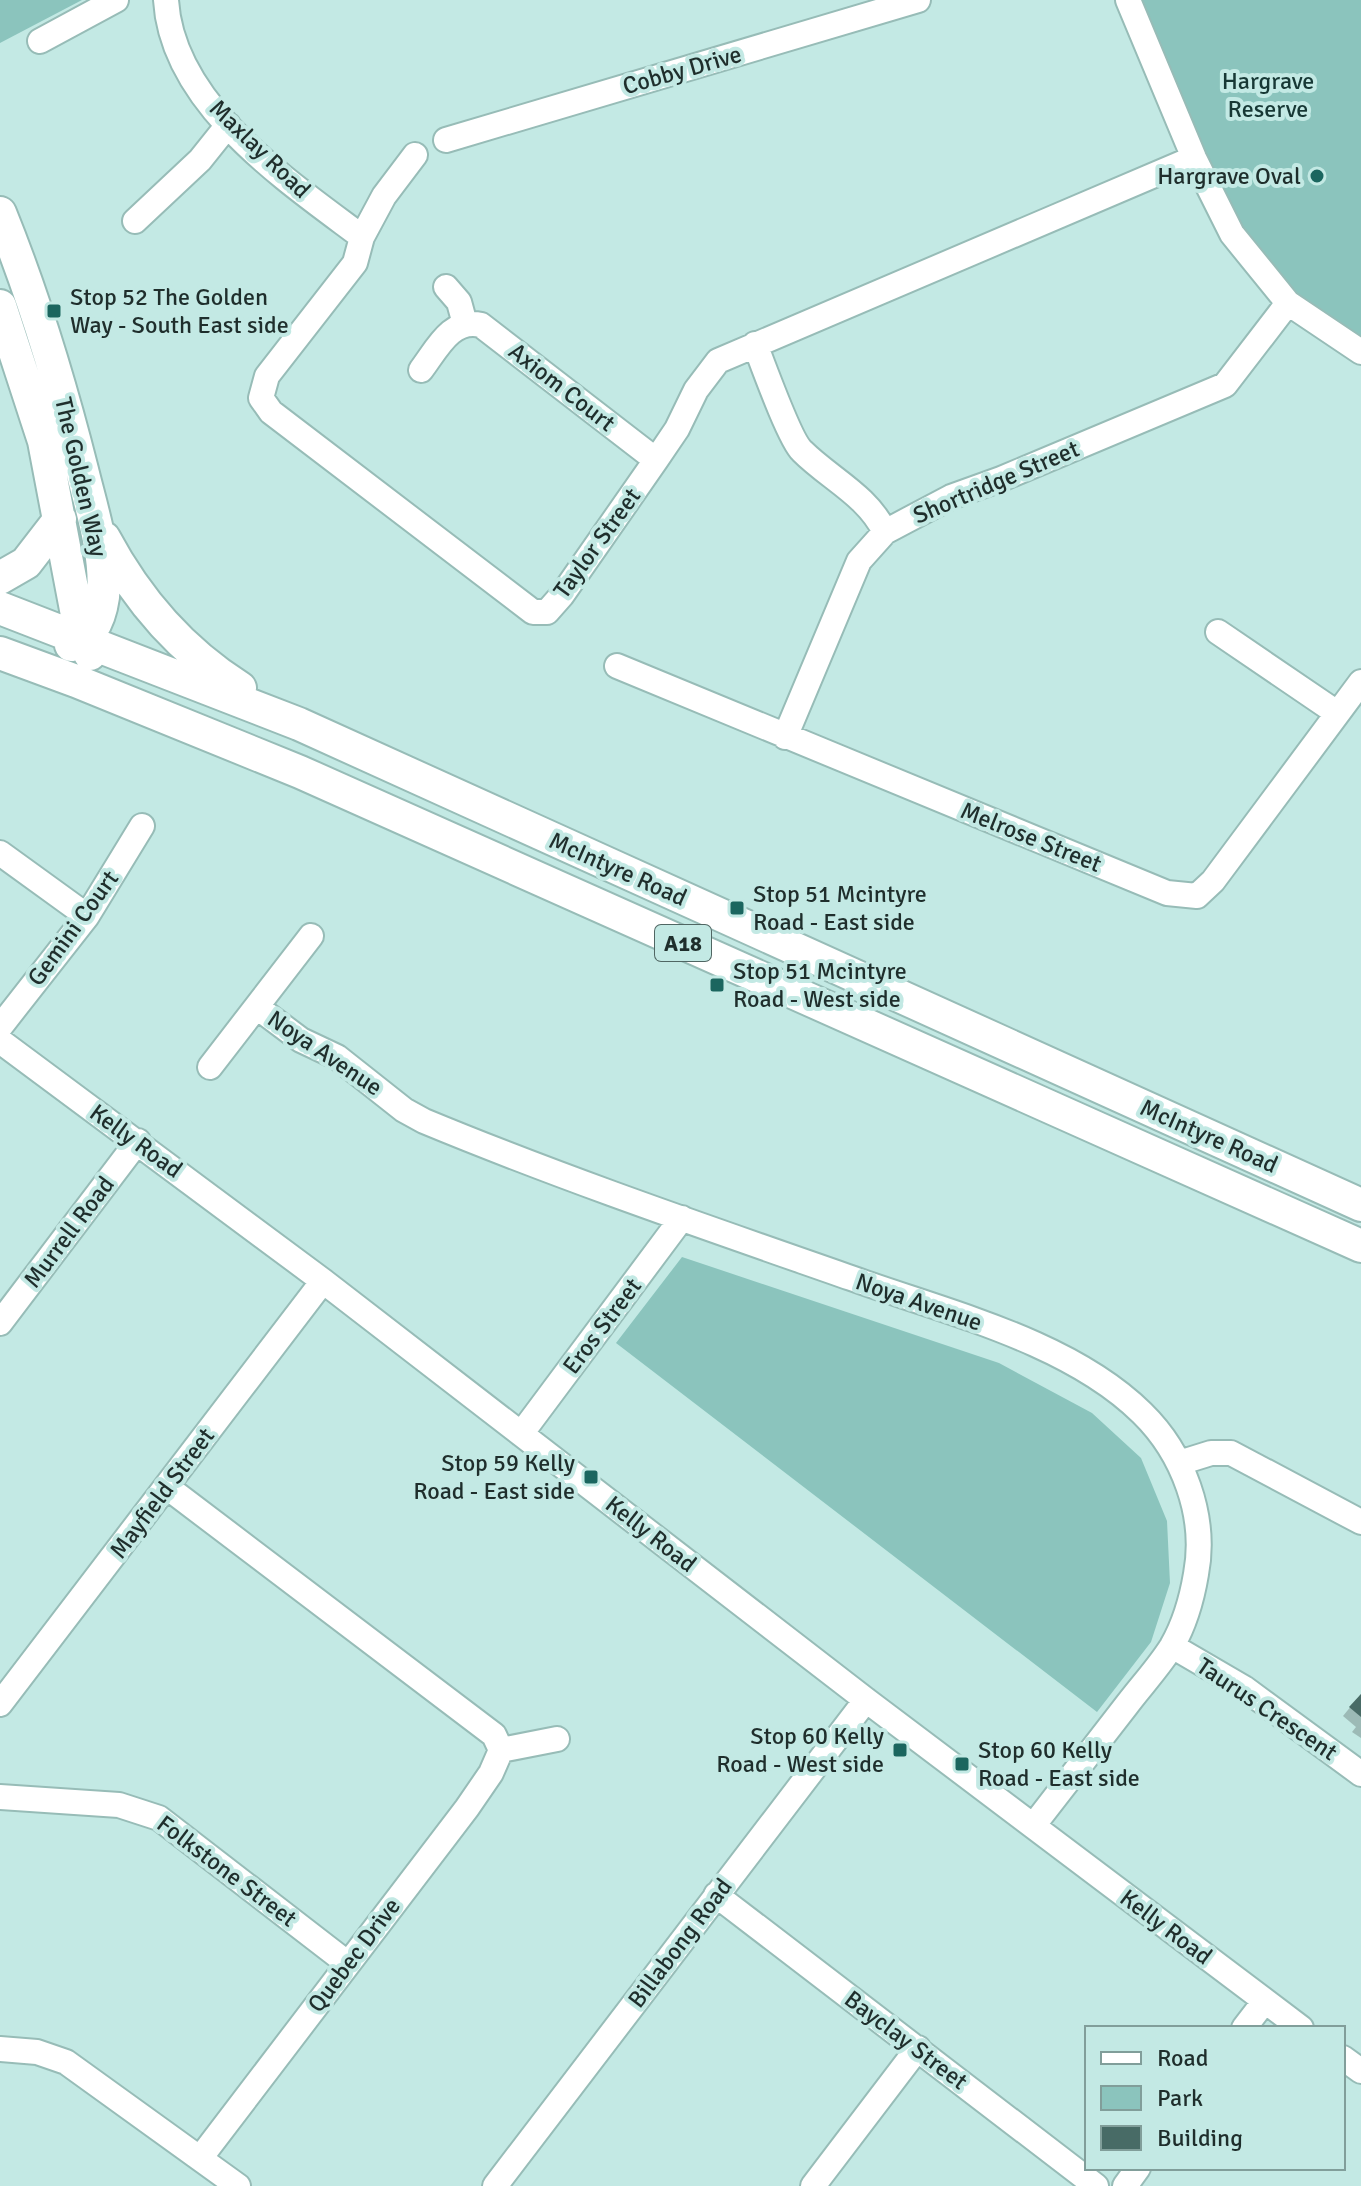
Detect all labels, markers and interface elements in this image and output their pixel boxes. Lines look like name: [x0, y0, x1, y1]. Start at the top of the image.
street label: Cobby Drive: [619, 39, 745, 101]
park label: Hargrave Reserve: [1222, 66, 1314, 124]
street label: Maxlay Road: [203, 93, 317, 205]
place label: Hargrave Oval: [1157, 161, 1301, 191]
marker: Hargrave Oval: [1308, 167, 1326, 185]
place label: Stop 52 The Golden Way - South East side: [70, 282, 289, 340]
marker: Stop 52 The Golden Way - South East side: [45, 302, 63, 320]
street label: Axiom Court: [503, 336, 621, 438]
street label: The Golden Way: [48, 394, 114, 560]
street label: Shortridge Street: [908, 433, 1084, 531]
street label: Taylor Street: [547, 482, 647, 604]
street label: Melrose Street: [956, 795, 1106, 879]
street label: McIntyre Road: [544, 825, 692, 913]
street label: Gemini Court: [21, 864, 125, 992]
place label: Stop 51 Mcintyre Road - East side: [753, 879, 927, 937]
marker: Stop 51 Mcintyre Road - East side: [728, 899, 746, 917]
road number: A18: [655, 925, 711, 961]
place label: Stop 51 Mcintyre Road - West side: [733, 956, 907, 1014]
marker: Stop 51 Mcintyre Road - West side: [708, 976, 726, 994]
street label: Noya Avenue: [262, 1004, 388, 1102]
street label: McIntyre Road: [1135, 1092, 1283, 1180]
street label: Kelly Road: [84, 1097, 188, 1185]
street label: Murrell Road: [17, 1170, 121, 1294]
street label: Noya Avenue: [852, 1266, 986, 1338]
street label: Eros Street: [556, 1272, 648, 1380]
street label: Mayfield Street: [103, 1422, 221, 1564]
place label: Stop 59 Kelly Road - East side: [413, 1448, 575, 1506]
marker: Stop 59 Kelly Road - East side: [582, 1468, 600, 1486]
street label: Kelly Road: [599, 1489, 703, 1579]
street label: Taurus Crescent: [1191, 1651, 1343, 1767]
place label: Stop 60 Kelly Road - West side: [716, 1721, 884, 1779]
place label: Stop 60 Kelly Road - East side: [978, 1735, 1140, 1793]
marker: Stop 60 Kelly Road - West side: [891, 1741, 909, 1759]
marker: Stop 60 Kelly Road - East side: [953, 1755, 971, 1773]
street label: Folkstone Street: [151, 1809, 303, 1933]
street label: Billabong Road: [621, 1872, 739, 2014]
street label: Kelly Road: [1114, 1883, 1218, 1971]
street label: Quebec Drive: [301, 1892, 407, 2018]
street label: Bayclay Street: [838, 1984, 974, 2096]
legend: [1085, 2026, 1345, 2170]
text: Road: [1157, 2043, 1208, 2073]
text: Park: [1157, 2083, 1203, 2113]
text: Building: [1157, 2123, 1243, 2153]

